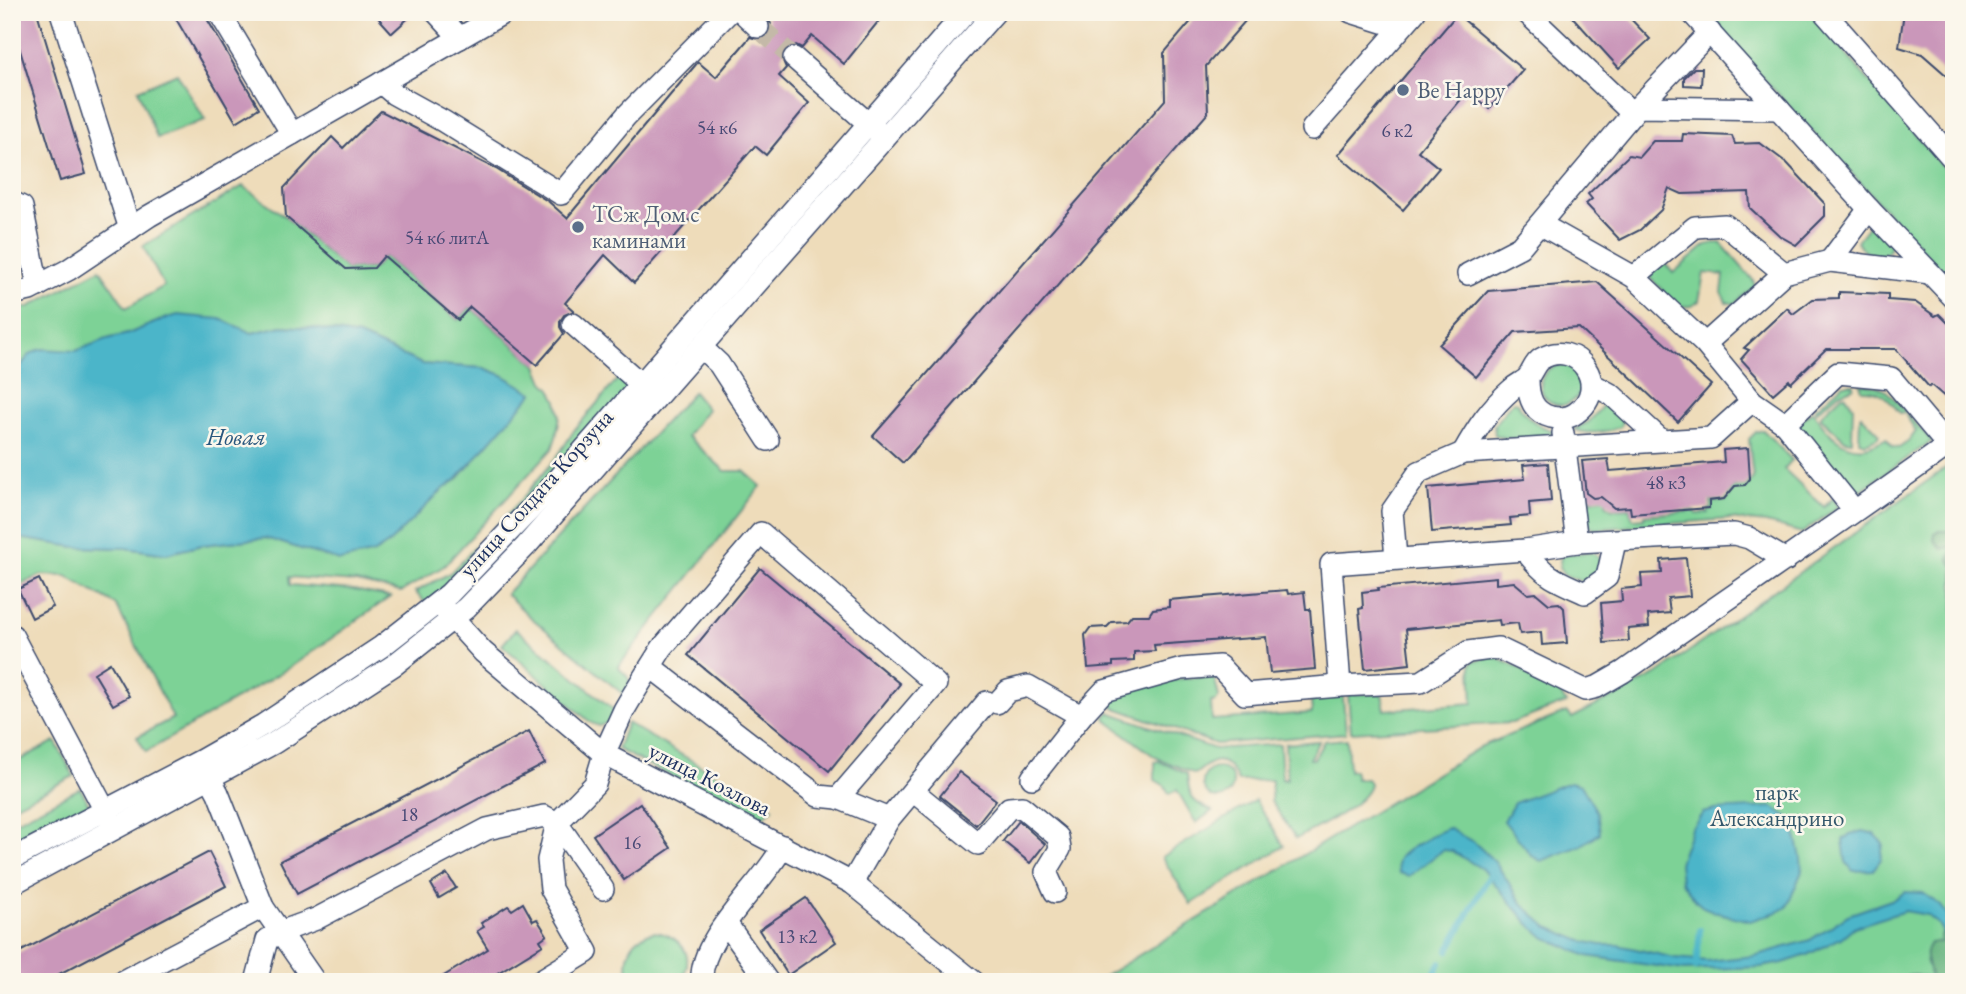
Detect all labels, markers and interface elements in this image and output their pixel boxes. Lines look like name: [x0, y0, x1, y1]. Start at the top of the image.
place label: Be Happy: [1417, 75, 1506, 105]
marker: Be Happy: [1395, 82, 1411, 98]
house number: 54 к6: [697, 115, 737, 140]
house number: 6 к2: [1381, 118, 1413, 143]
place label: ТСж Дом с каминами: [592, 199, 700, 255]
marker: ТСж Дом с каминами: [570, 219, 586, 235]
house number: 54 к6 литА: [405, 225, 490, 250]
street label: улица Солдата Корзуна: [452, 402, 620, 584]
water label: Новая: [205, 421, 266, 452]
house number: 48 к3: [1646, 470, 1686, 495]
street label: улица Козлова: [644, 735, 777, 823]
park label: парк Александрино: [1709, 777, 1844, 833]
house number: 18: [400, 802, 418, 827]
house number: 16: [623, 830, 641, 855]
house number: 13 к2: [777, 924, 817, 949]

